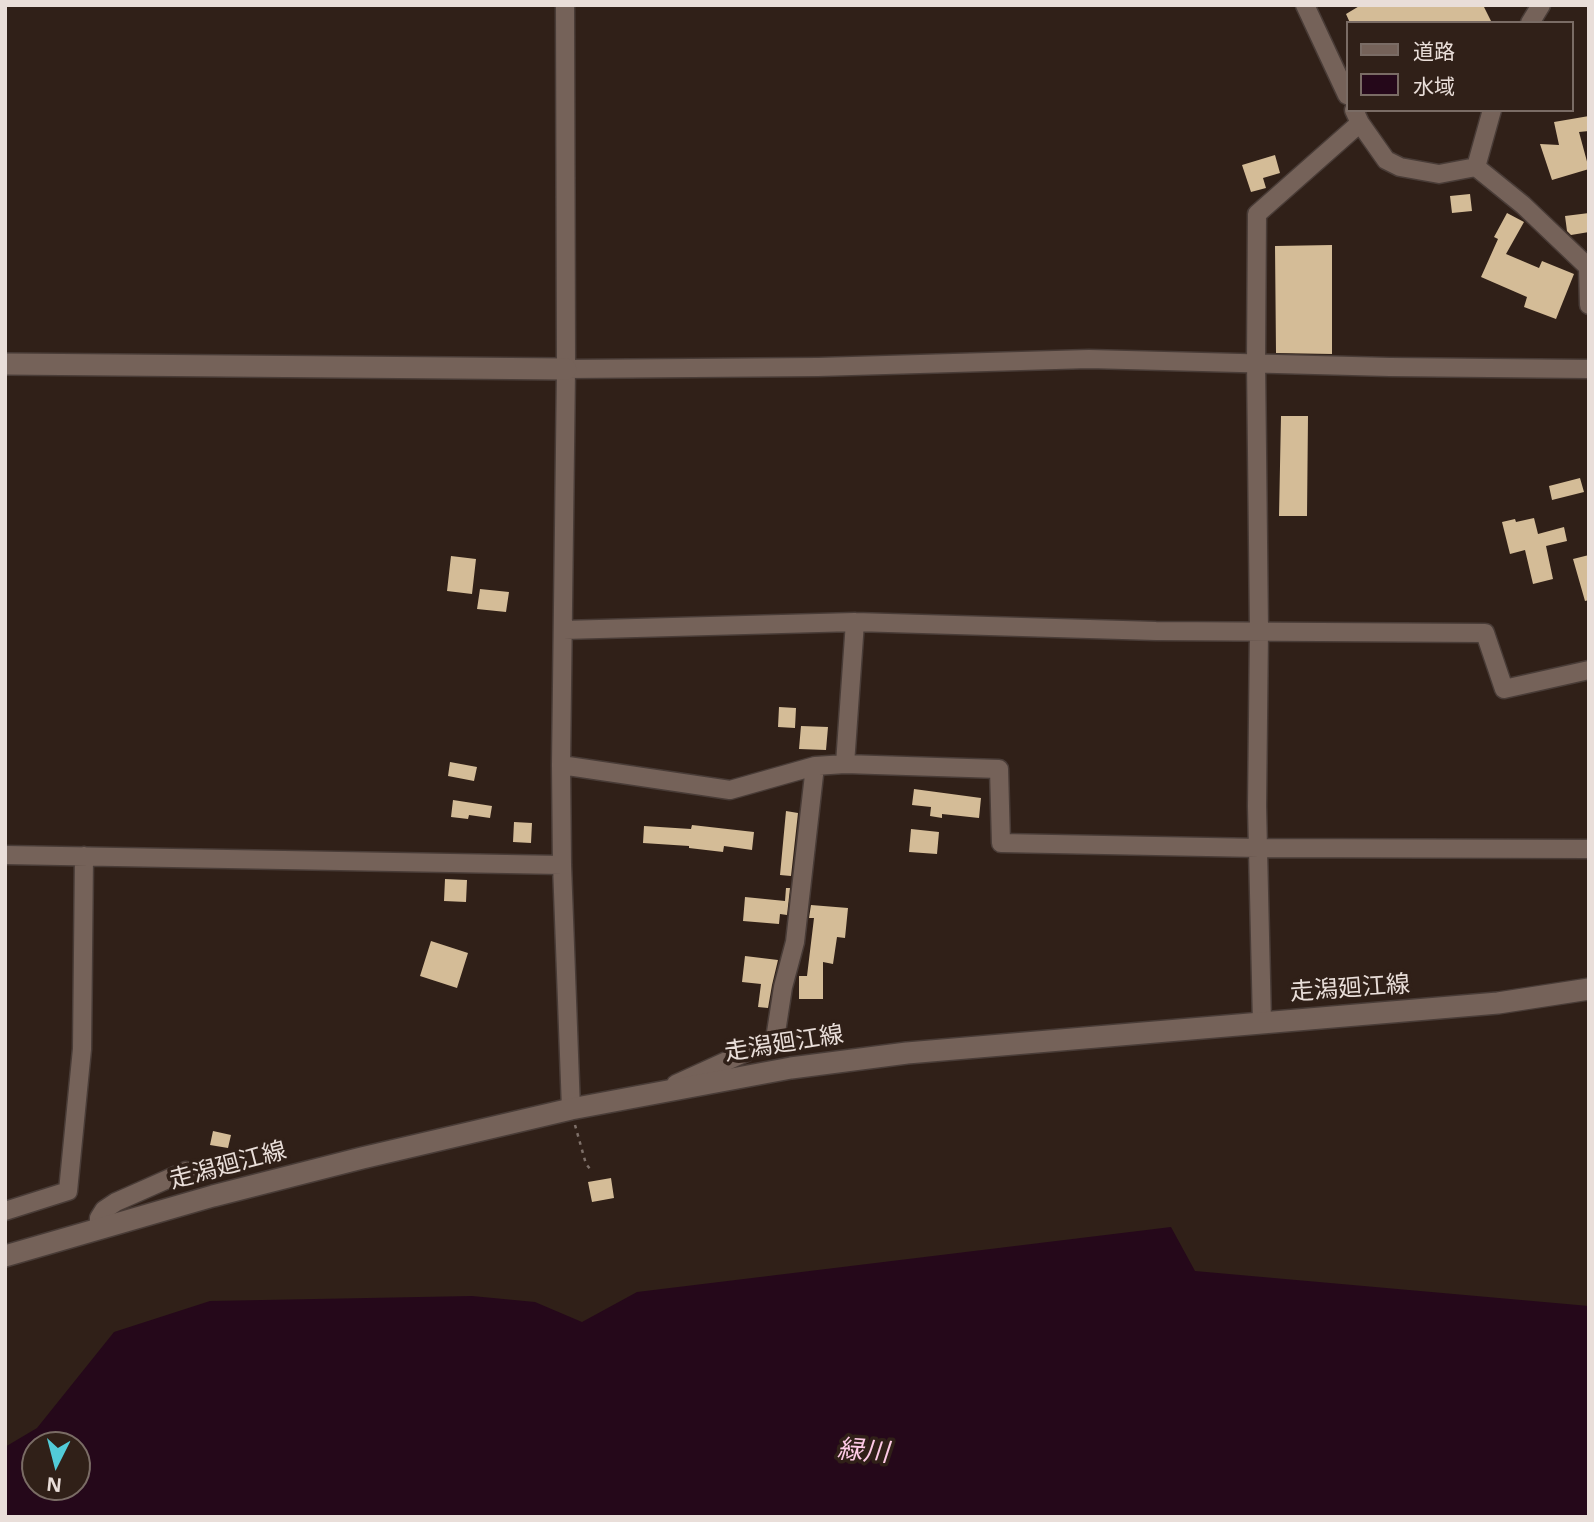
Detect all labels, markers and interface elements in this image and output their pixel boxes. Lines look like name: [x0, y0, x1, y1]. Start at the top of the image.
legend: [1346, 21, 1573, 112]
text: 道路: [1413, 37, 1455, 65]
text: 水域: [1413, 72, 1455, 100]
street label: 走潟廻江線: [1289, 970, 1411, 1008]
street label: 走潟廻江線: [722, 1020, 846, 1068]
street label: 走潟廻江線: [166, 1137, 290, 1195]
north arrow: [21, 1431, 91, 1501]
water label: 緑川: [836, 1435, 890, 1469]
text: N: [45, 1471, 63, 1499]

